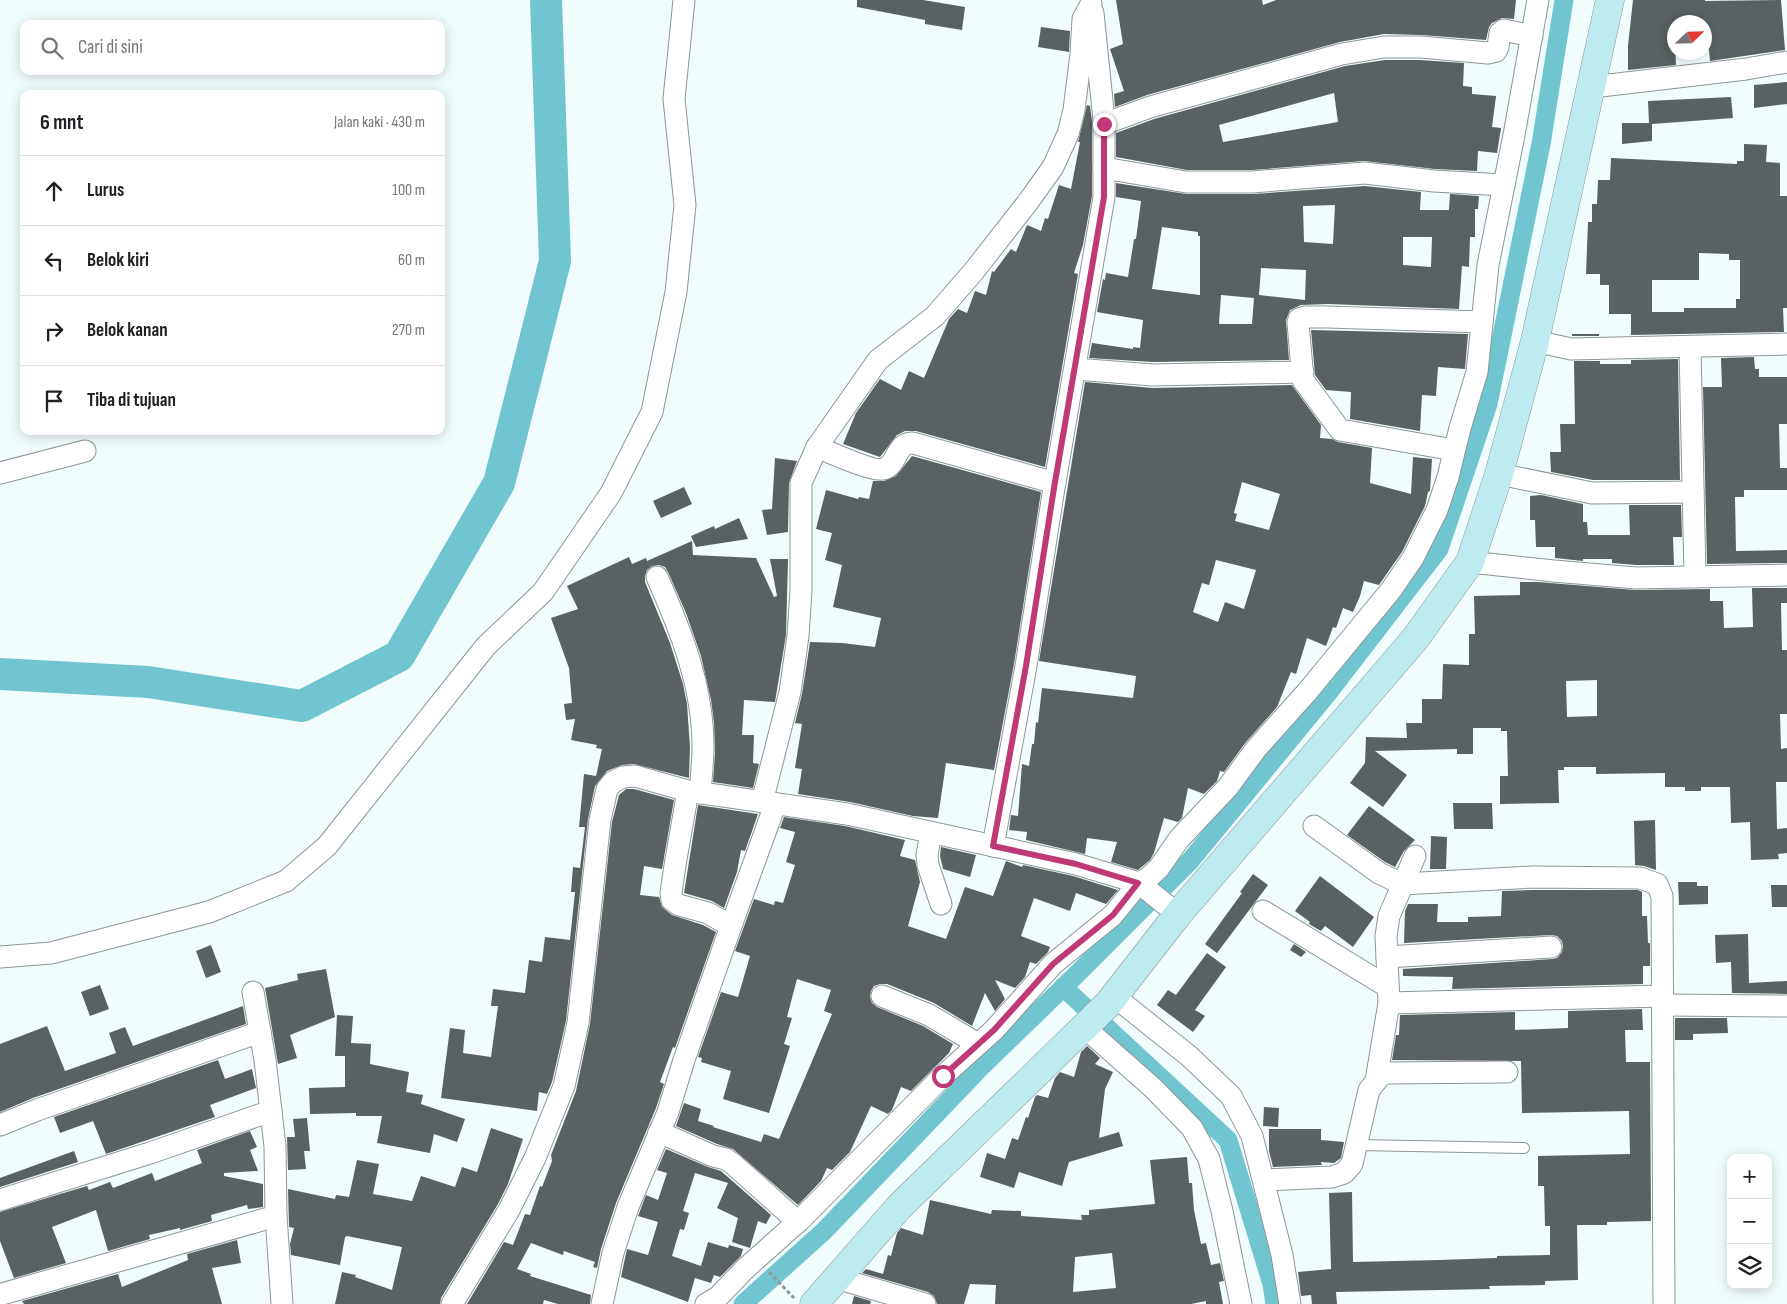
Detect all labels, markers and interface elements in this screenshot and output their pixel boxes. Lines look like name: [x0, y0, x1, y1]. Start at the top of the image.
north arrow: [1667, 15, 1712, 60]
search box: [20, 20, 445, 75]
icon: search: [38, 34, 66, 62]
text: Cari di sini: [78, 36, 143, 59]
text: 6 mnt: [40, 110, 83, 135]
text: Jalan kaki · 430 m: [334, 113, 425, 132]
route end: [1093, 113, 1116, 136]
icon: ahead: [40, 177, 68, 205]
text: Lurus: [87, 179, 124, 202]
text: 100 m: [392, 181, 425, 200]
icon: left: [40, 247, 68, 275]
text: Belok kiri: [87, 249, 149, 272]
text: 60 m: [398, 251, 425, 270]
icon: right: [40, 317, 68, 345]
text: Belok kanan: [87, 319, 168, 342]
text: 270 m: [392, 321, 425, 340]
icon: arrive: [40, 387, 68, 415]
text: Tiba di tujuan: [87, 389, 176, 412]
route start: [932, 1065, 955, 1088]
map controls: [1727, 1154, 1772, 1289]
button: +: [1727, 1154, 1772, 1199]
button: −: [1727, 1199, 1772, 1244]
button: layers: [1727, 1244, 1772, 1289]

